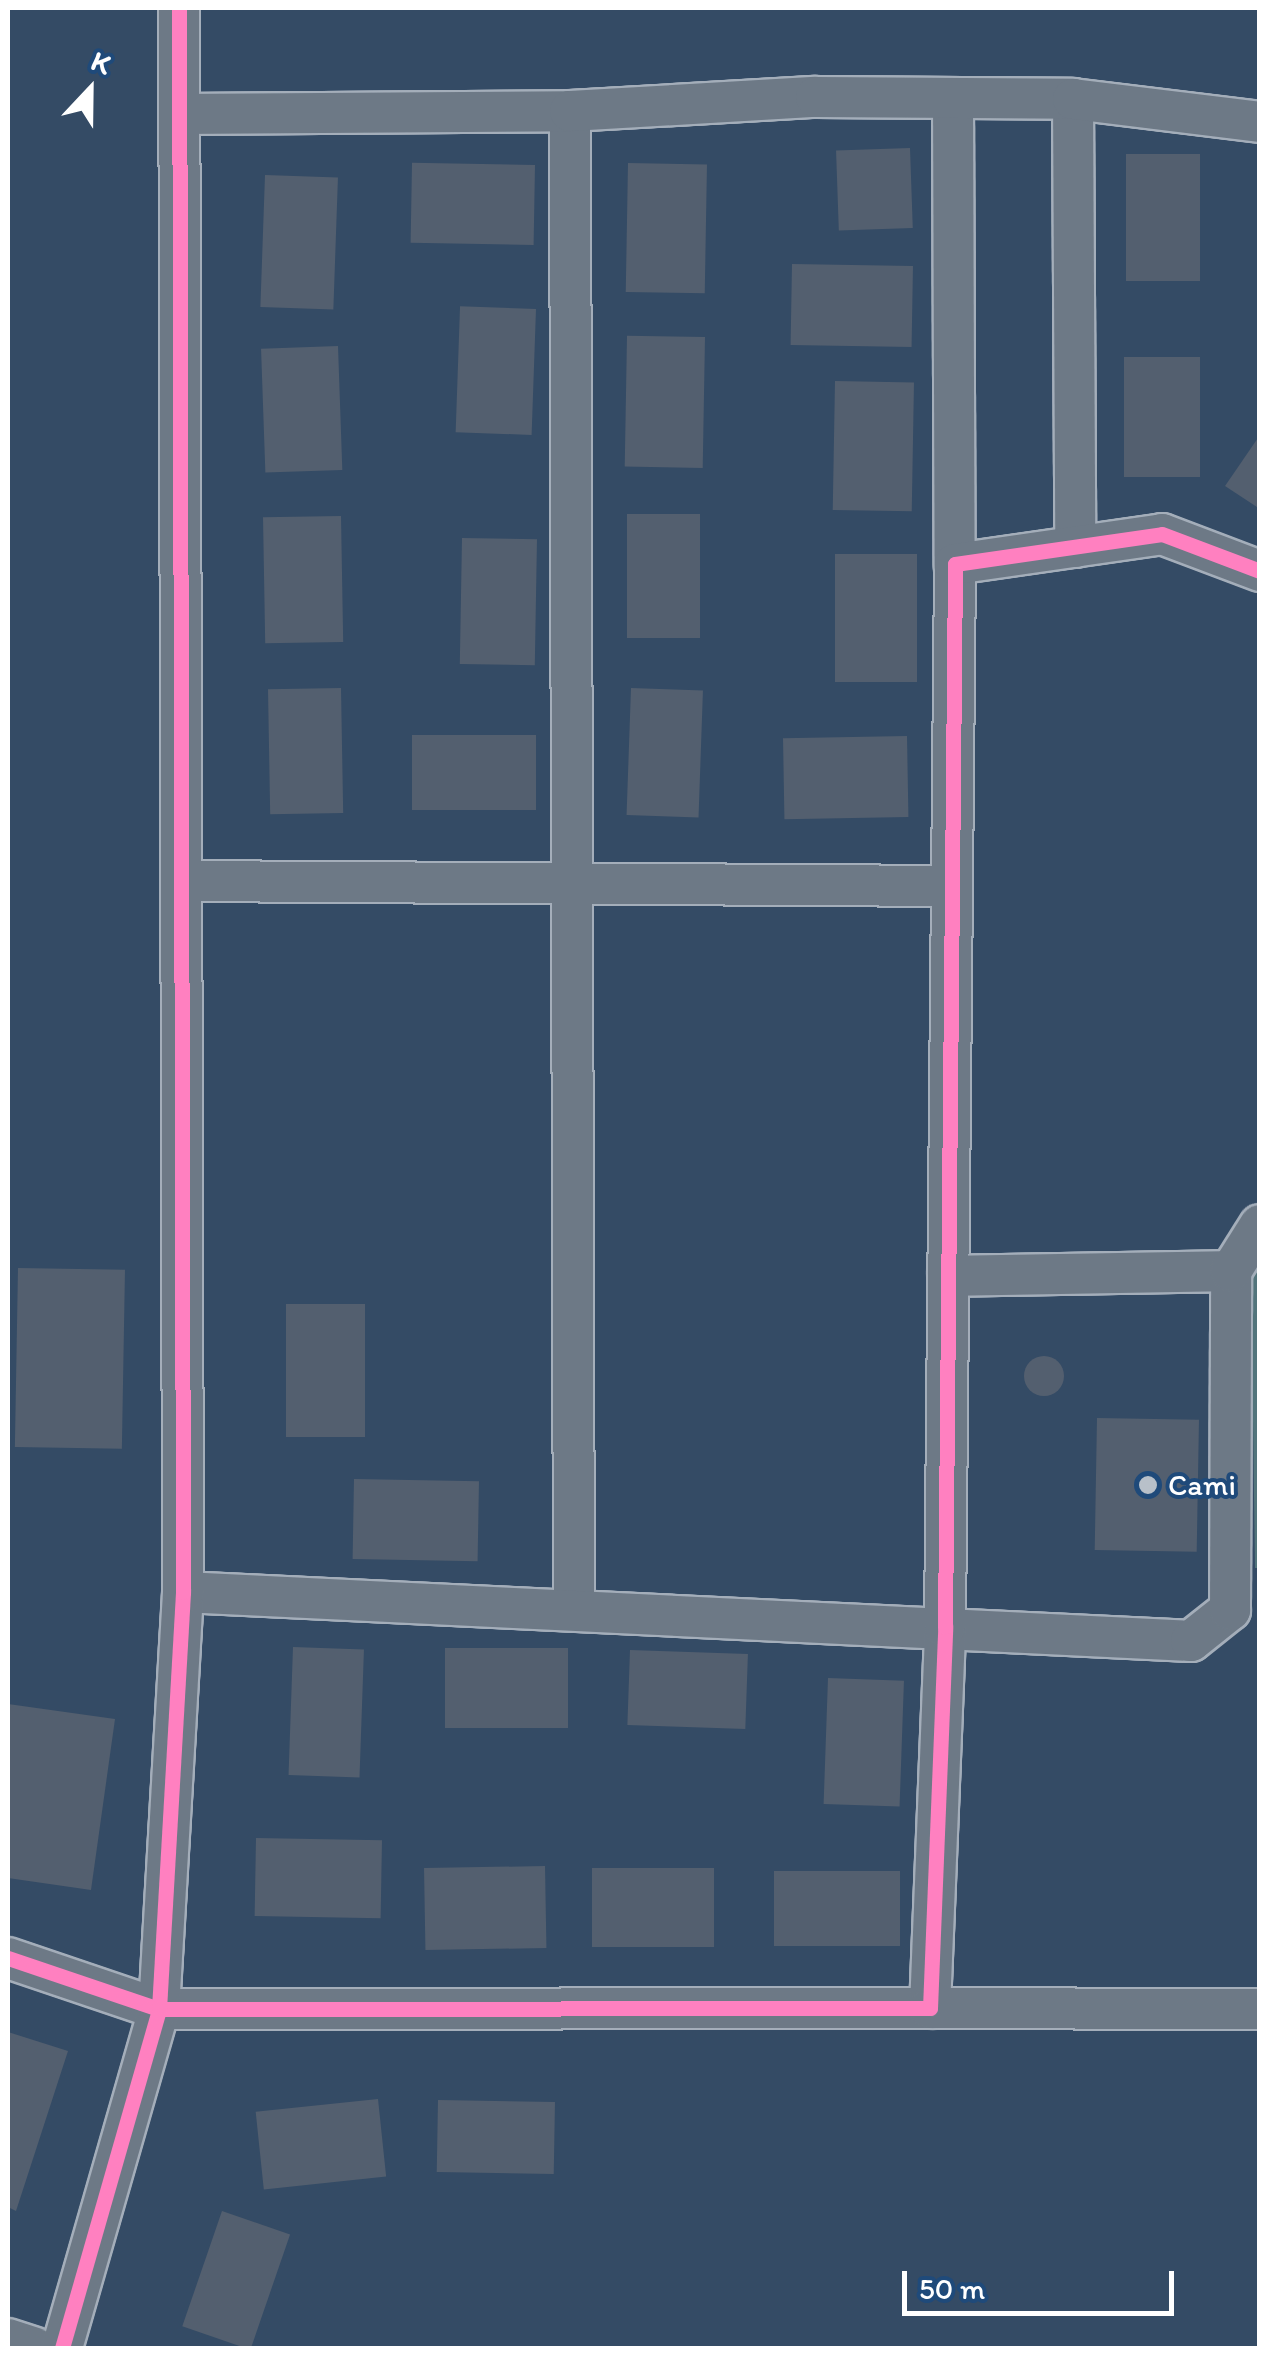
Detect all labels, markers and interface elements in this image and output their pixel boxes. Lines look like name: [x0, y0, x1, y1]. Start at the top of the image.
north arrow: [40, 40, 140, 140]
text: K: [87, 43, 116, 81]
place label: Cami: [1168, 1467, 1236, 1503]
marker: Cami: [1137, 1474, 1159, 1496]
scale bar: [907, 2251, 1180, 2313]
text: 50 m: [919, 2270, 985, 2307]

